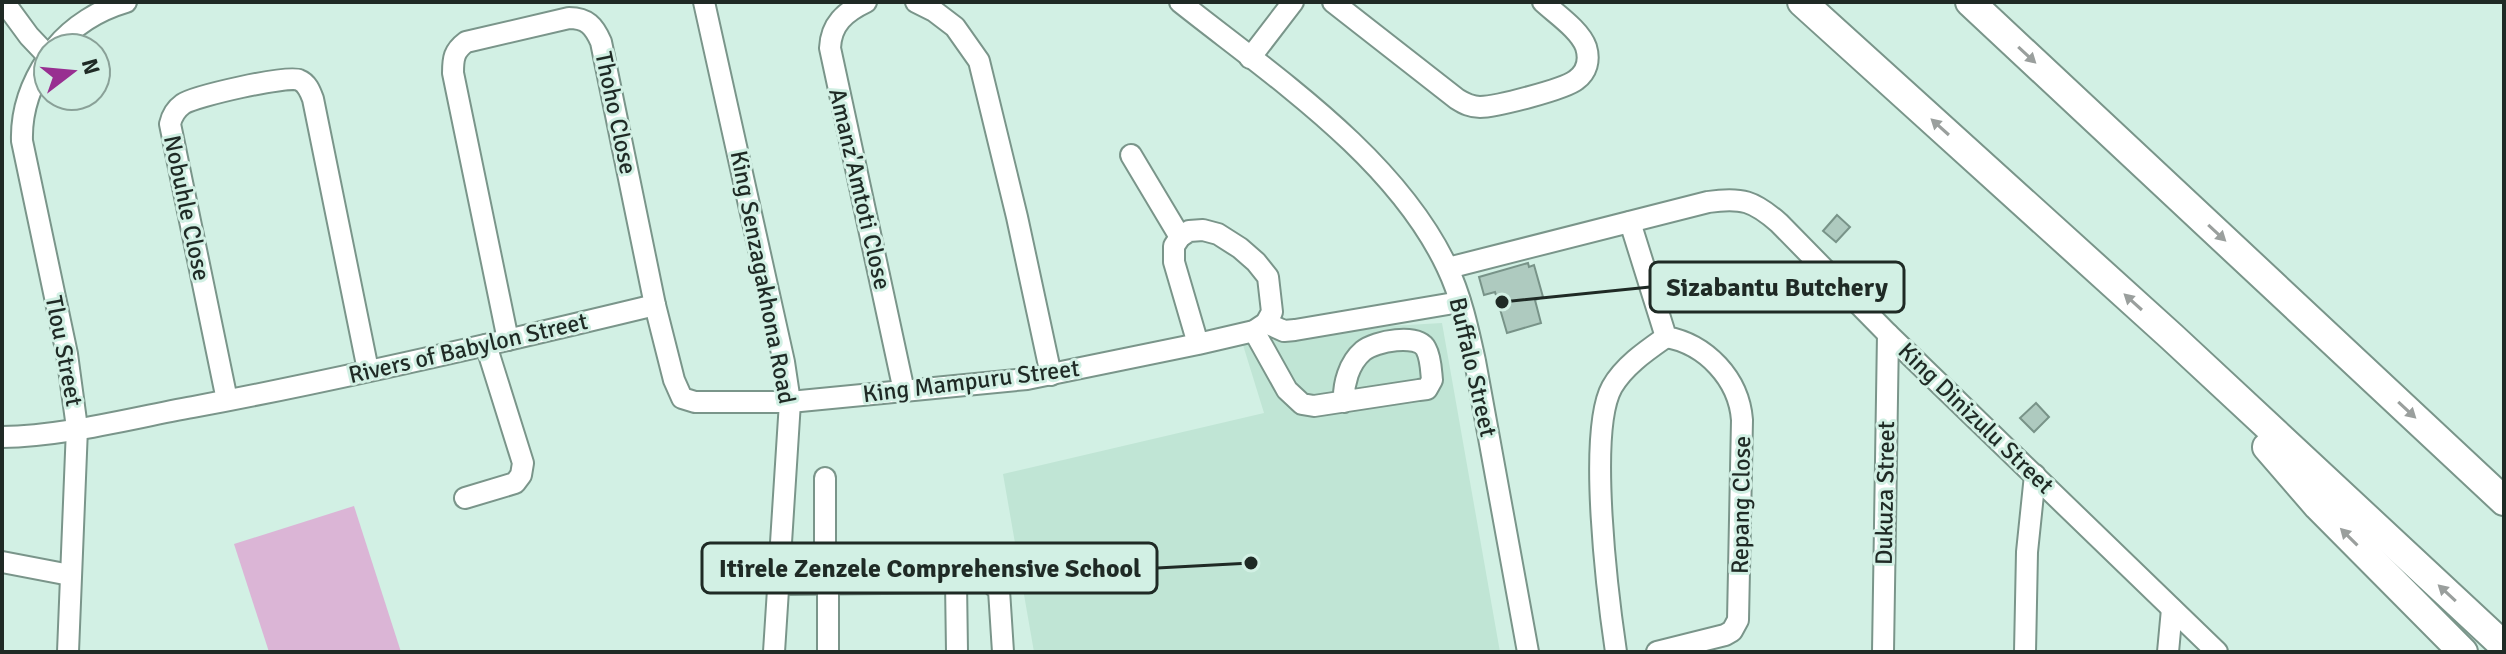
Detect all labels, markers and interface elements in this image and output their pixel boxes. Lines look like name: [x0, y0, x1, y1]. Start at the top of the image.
north arrow: [32, 32, 112, 112]
one-way arrow: [2018, 46, 2037, 64]
street label: Thoho Close: [588, 49, 644, 177]
text: N: [76, 56, 106, 78]
street label: Amanz'Amtoti Close: [822, 85, 898, 293]
one-way arrow: [1931, 119, 1951, 136]
street label: Nobuhle Close: [157, 132, 217, 284]
street label: King Senzagakhona Road: [724, 148, 802, 406]
one-way arrow: [2207, 223, 2226, 241]
callout: Sizabantu Butchery: [1650, 262, 1904, 312]
text: Sizabantu Butchery: [1666, 272, 1888, 304]
street label: Tlou Street: [39, 293, 89, 409]
one-way arrow: [2124, 293, 2143, 311]
street label: Buffalo Street: [1442, 294, 1504, 440]
street label: Rivers of Babylon Street: [346, 306, 590, 390]
street label: King Dinizulu Street: [1892, 336, 2060, 500]
street label: King Mampuru Street: [861, 353, 1081, 409]
one-way arrow: [2397, 401, 2416, 419]
street label: Dukuza Street: [1869, 421, 1901, 565]
street label: Repang Close: [1725, 436, 1757, 574]
one-way arrow: [2340, 528, 2359, 546]
callout: Itirele Zenzele Comprehensive School: [702, 543, 1157, 593]
text: Itirele Zenzele Comprehensive School: [719, 553, 1141, 585]
one-way arrow: [2438, 584, 2457, 602]

